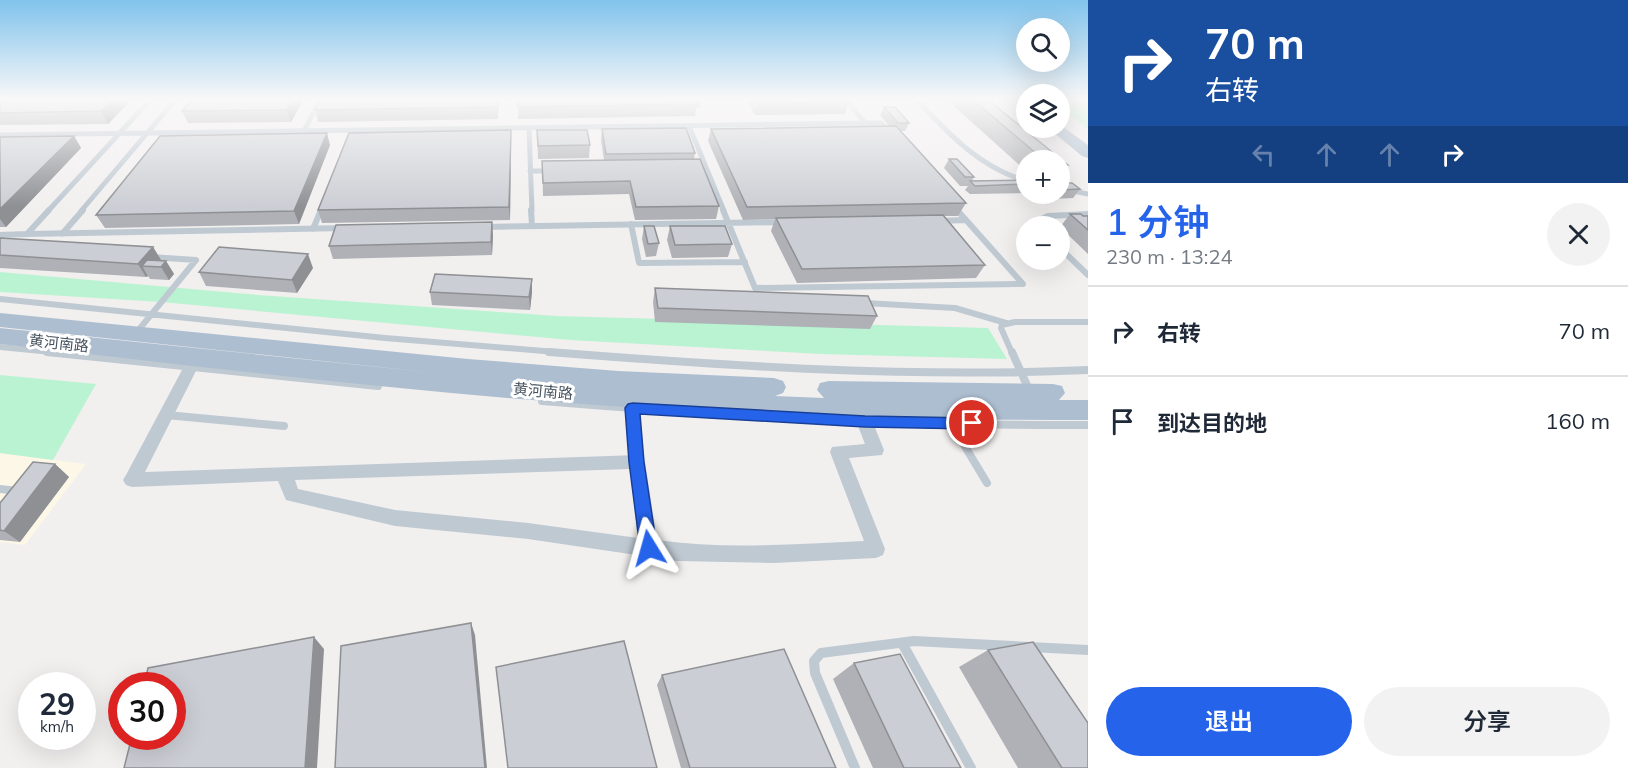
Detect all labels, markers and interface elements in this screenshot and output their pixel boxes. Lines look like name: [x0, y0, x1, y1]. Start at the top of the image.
text: 70 m: [1205, 17, 1305, 70]
map controls: [1016, 18, 1070, 270]
button: search: [1016, 18, 1070, 72]
icon: right: [1106, 24, 1184, 102]
text: 右转: [1205, 73, 1259, 107]
button: layers: [1016, 84, 1070, 138]
icon: left: [1247, 138, 1280, 171]
icon: ahead: [1310, 138, 1343, 171]
icon: ahead: [1373, 138, 1406, 171]
icon: right: [1436, 138, 1469, 171]
button: +: [1016, 150, 1070, 204]
text: 1 分钟: [1106, 199, 1209, 244]
button: close: [1547, 203, 1610, 266]
button: −: [1016, 216, 1070, 270]
text: 230 m · 13:24: [1106, 244, 1232, 269]
icon: right: [1106, 315, 1139, 348]
text: 70 m: [1559, 317, 1610, 345]
text: 右转: [1157, 319, 1201, 347]
street label: 黄河南路: [28, 330, 90, 356]
street label: 黄河南路: [512, 379, 574, 403]
pin: [946, 397, 997, 448]
icon: arrive: [1106, 405, 1139, 438]
icon: arrive: [955, 406, 988, 439]
text: 160 m: [1545, 407, 1610, 435]
text: 到达目的地: [1157, 409, 1267, 437]
position arrow: [617, 516, 681, 580]
speed limit sign: 30: [108, 672, 186, 750]
text: 29: [39, 685, 75, 723]
button: 退出: [1106, 687, 1352, 756]
button: 分享: [1364, 687, 1610, 756]
text: km/h: [40, 717, 74, 736]

